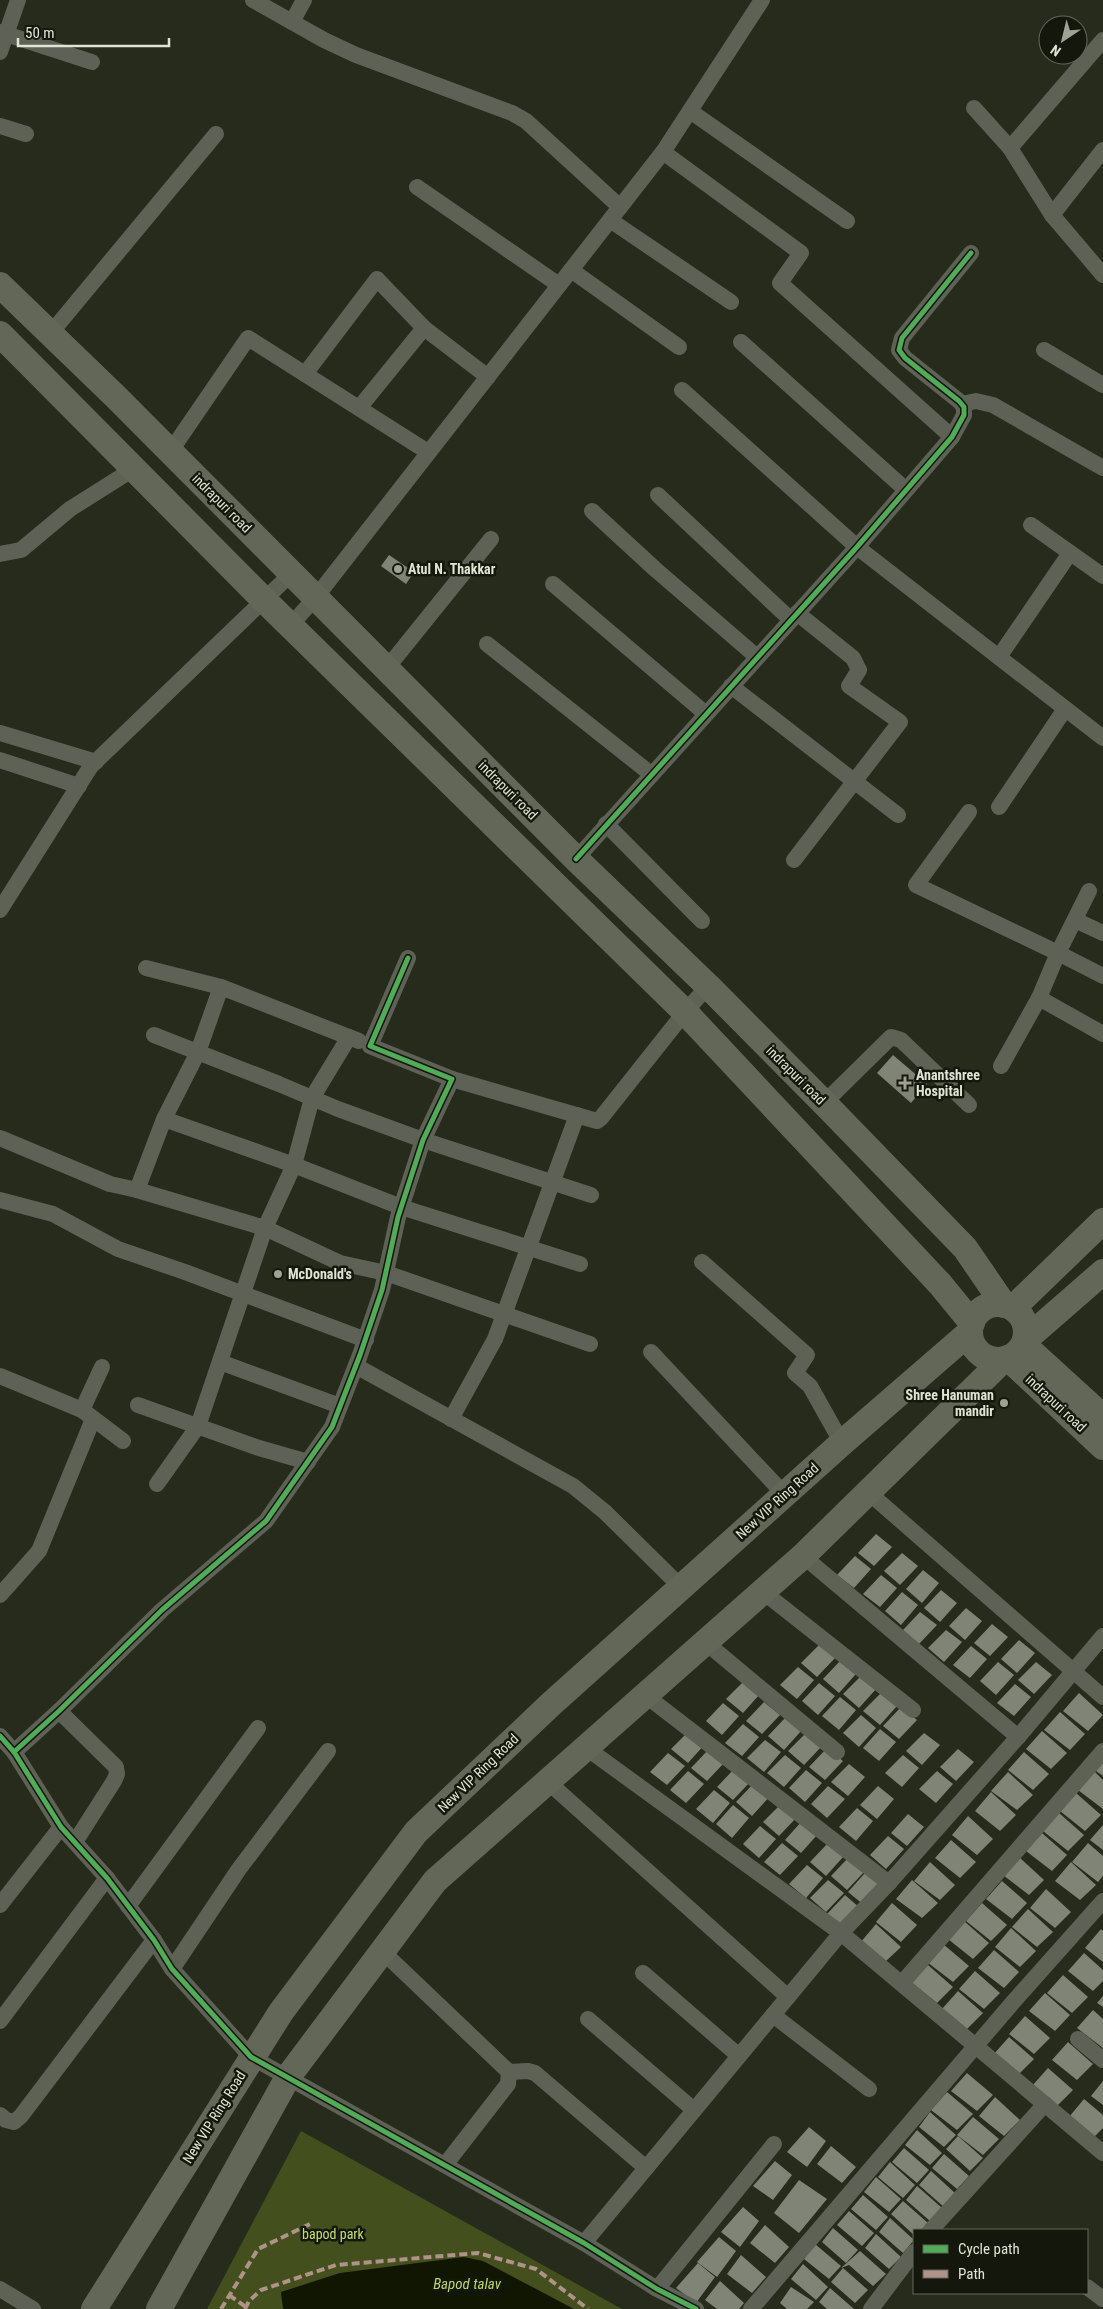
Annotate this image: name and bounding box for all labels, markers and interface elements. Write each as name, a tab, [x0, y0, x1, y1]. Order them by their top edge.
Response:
scale bar	[18, 15, 169, 47]
north arrow	[1038, 15, 1088, 65]
text: 50 m	[25, 24, 55, 42]
text: N	[1047, 42, 1064, 60]
street label: indrapuri road	[189, 470, 255, 536]
place label: Atul N. Thakkar	[408, 561, 496, 577]
marker: Atul N. Thakkar	[392, 563, 404, 575]
street label: indrapuri road	[475, 757, 541, 823]
street label: indrapuri road	[763, 1042, 829, 1108]
place label: Anantshree Hospital	[916, 1067, 980, 1099]
marker: Anantshree Hospital	[898, 1076, 912, 1090]
place label: McDonald's	[288, 1266, 352, 1282]
marker: McDonald's	[272, 1268, 284, 1280]
street label: indrapuri road	[1022, 1371, 1090, 1435]
place label: Shree Hanuman mandir	[906, 1387, 994, 1419]
marker: Shree Hanuman mandir	[998, 1397, 1010, 1409]
street label: New VIP Ring Road	[732, 1460, 822, 1542]
street label: New VIP Ring Road	[434, 1731, 522, 1815]
street label: New VIP Ring Road	[179, 2068, 249, 2166]
park label: bapod park	[302, 2226, 365, 2242]
legend	[913, 2229, 1088, 2294]
text: Cycle path	[958, 2240, 1020, 2258]
text: Path	[958, 2265, 985, 2283]
water label: Bapod talav	[433, 2275, 502, 2293]

